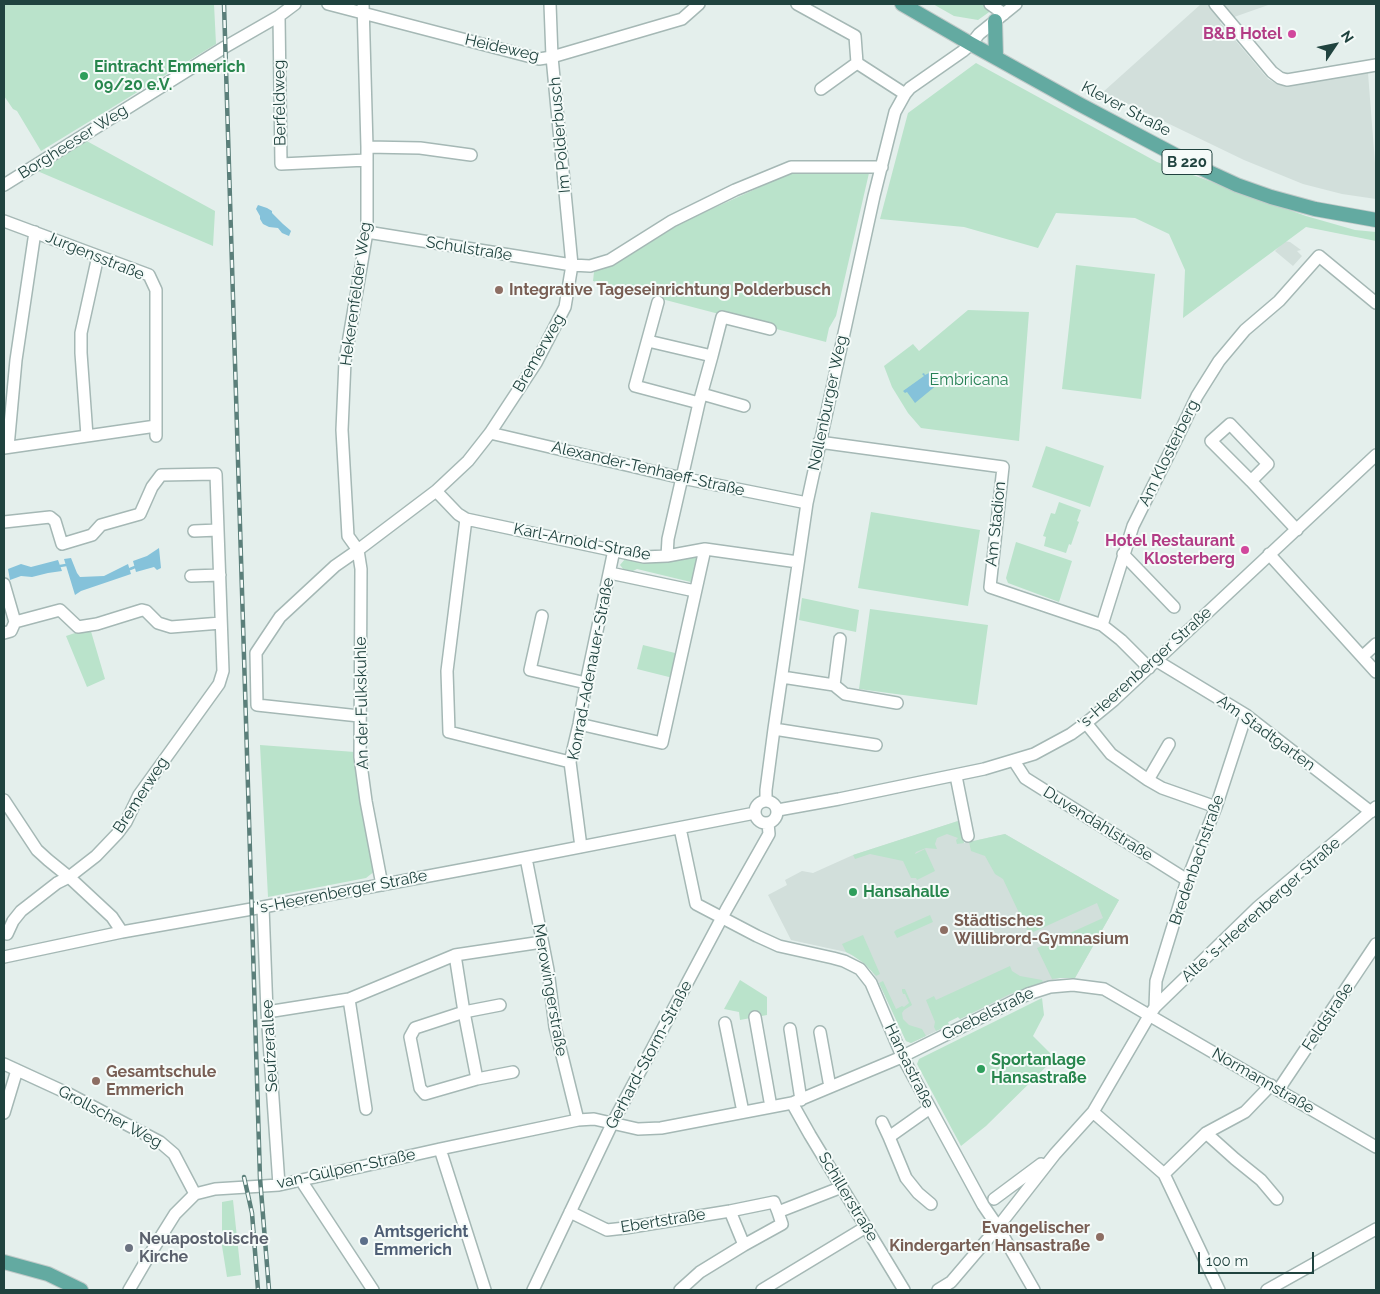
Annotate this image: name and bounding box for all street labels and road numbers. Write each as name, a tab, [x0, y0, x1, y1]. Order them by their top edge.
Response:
street label: Heideweg	[463, 30, 541, 66]
street label: Berfeldweg	[270, 60, 290, 146]
street label: Im Polderbusch	[545, 76, 575, 194]
street label: Klever Straße	[1078, 77, 1174, 141]
street label: Borgheeser Weg	[15, 101, 131, 183]
road number: B 220	[1162, 150, 1212, 174]
street label: Hekerenfelder Weg	[336, 221, 376, 367]
street label: Jurgensstraße	[43, 228, 147, 284]
street label: Schulstraße	[424, 233, 514, 265]
street label: Bremerweg	[509, 310, 569, 396]
street label: Nollenburger Weg	[804, 334, 852, 472]
street label: Am Klosterberg	[1135, 397, 1203, 509]
street label: Alexander-Tenhaeff-Straße	[550, 437, 746, 501]
street label: Am Stadion	[982, 480, 1010, 568]
street label: Karl-Arnold-Straße	[512, 519, 652, 565]
street label: Konrad-Adenauer-Straße	[564, 576, 618, 762]
street label: 's-Heerenberger Straße	[1074, 603, 1216, 733]
street label: An der Fulkskuhle	[351, 636, 373, 770]
street label: Am Stadtgarten	[1213, 691, 1319, 775]
street label: Bremerweg	[109, 753, 173, 837]
street label: Duvendahlstraße	[1040, 783, 1156, 865]
street label: Bredenbachstraße	[1166, 792, 1228, 928]
street label: Alte 's-Heerenberger Straße	[1178, 834, 1344, 986]
street label: 's-Heerenberger Straße	[255, 866, 429, 918]
street label: Merowingerstraße	[529, 922, 571, 1058]
street label: Gerhard-Storm-Straße	[602, 977, 696, 1133]
street label: Feldstraße	[1298, 979, 1358, 1055]
street label: Goebelstraße	[939, 984, 1037, 1044]
street label: Seufzerallee	[258, 999, 282, 1093]
street label: Hansastraße	[880, 1021, 938, 1111]
street label: Normannstraße	[1208, 1044, 1318, 1118]
street label: Grollscher Weg	[55, 1082, 165, 1152]
street label: van-Gülpen-Straße	[275, 1145, 417, 1193]
street label: Schillerstraße	[814, 1149, 882, 1245]
street label: Ebertstraße	[619, 1205, 707, 1237]

